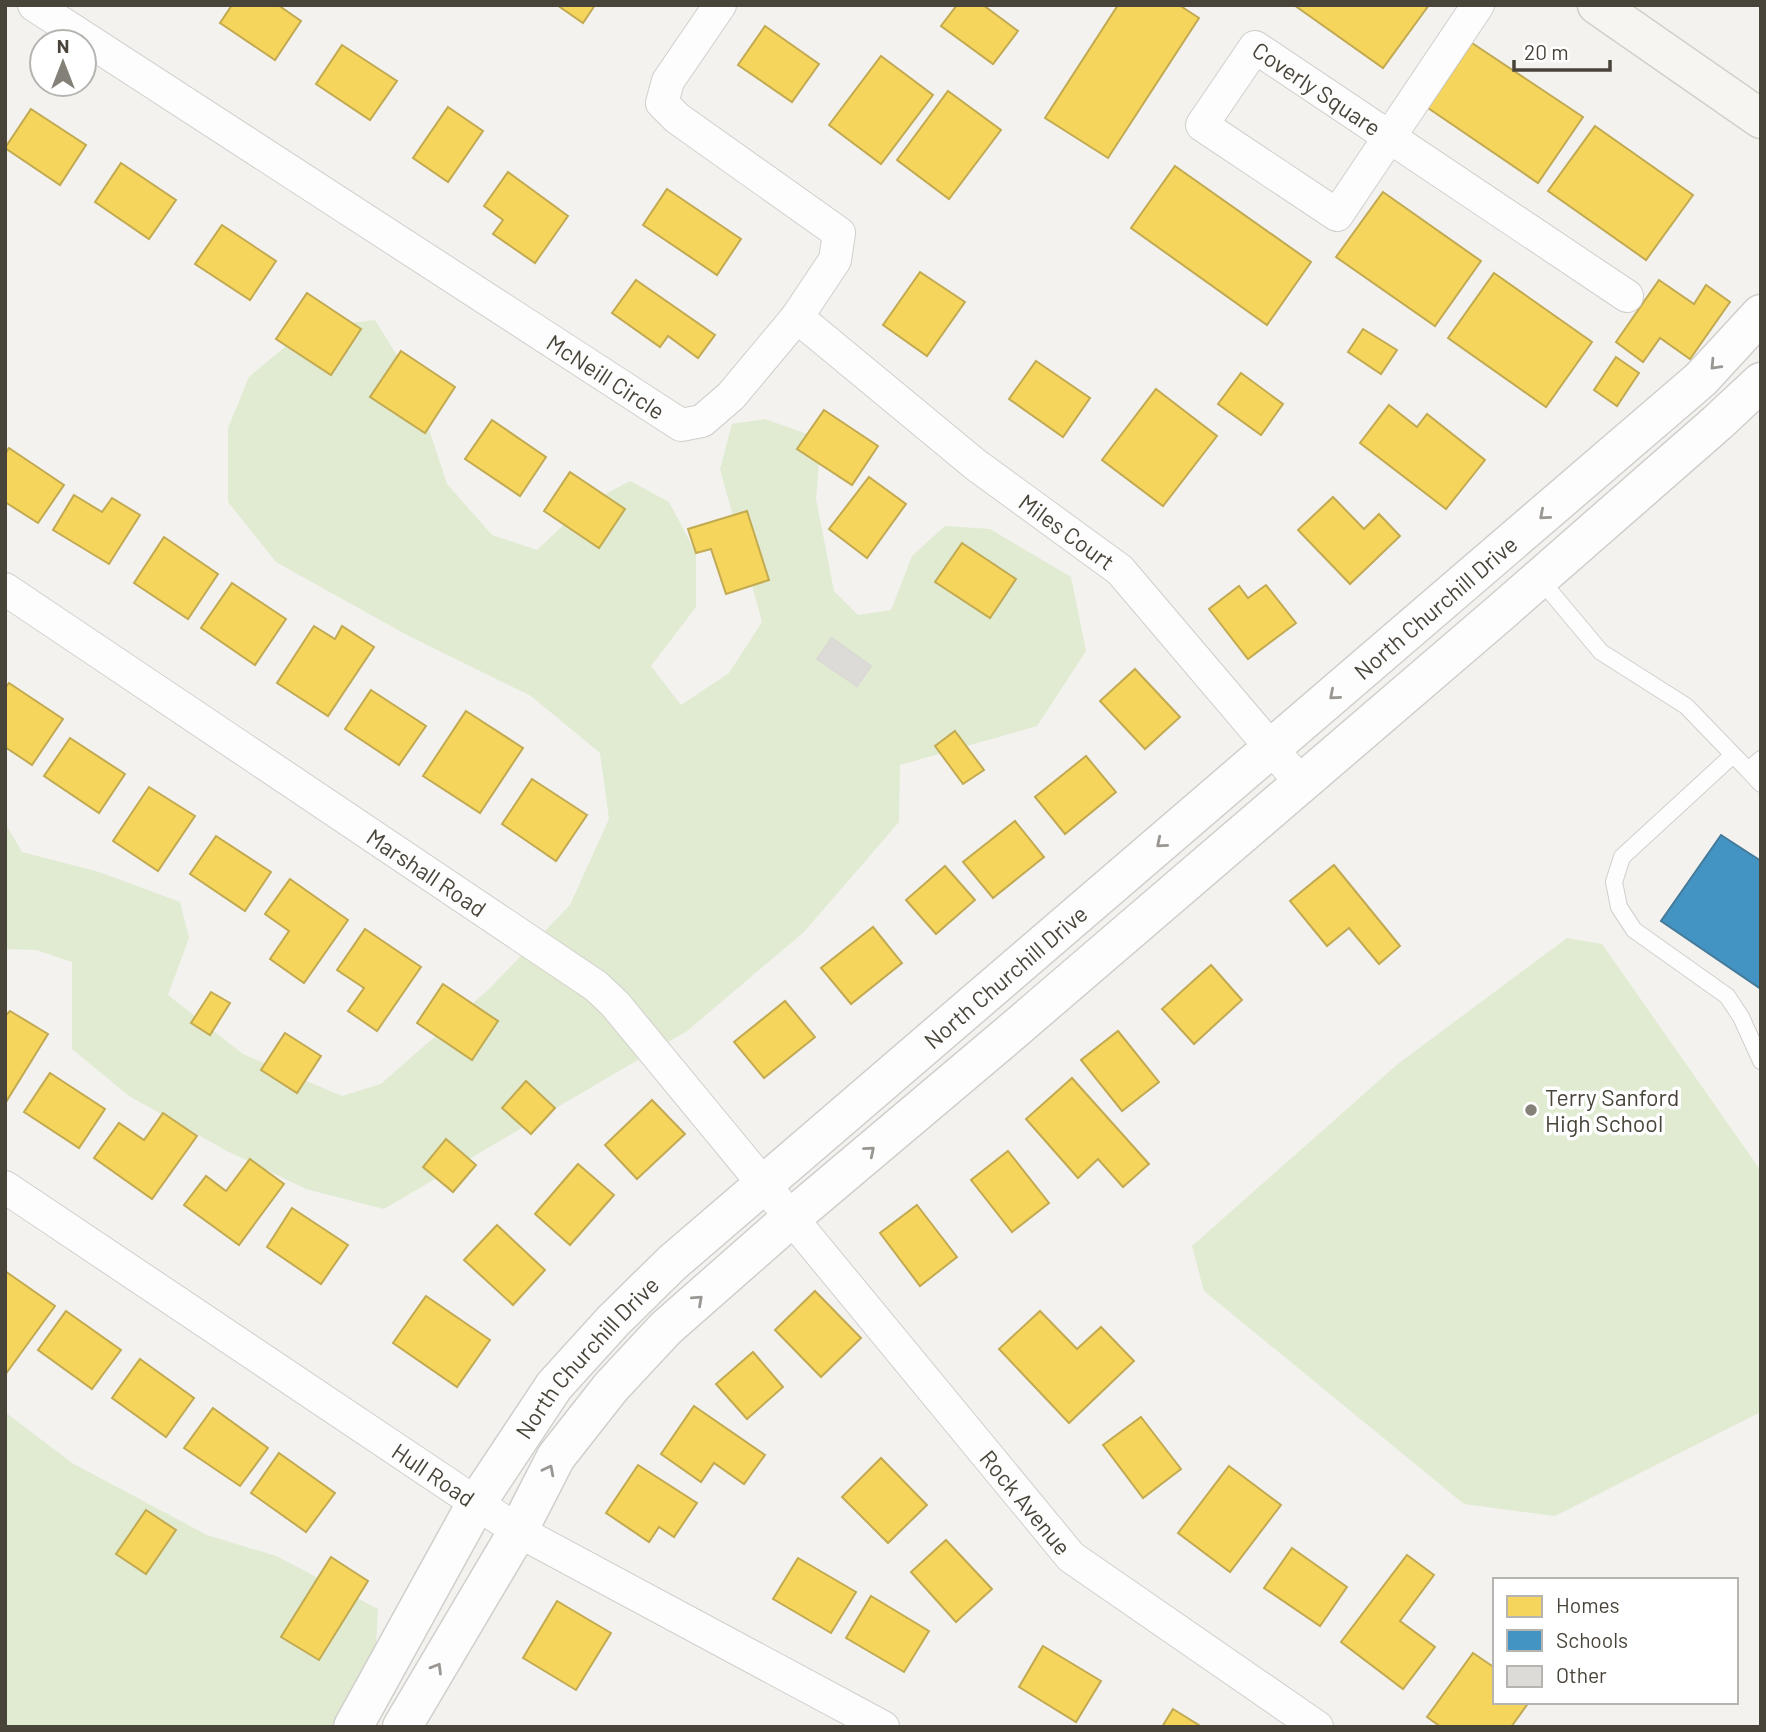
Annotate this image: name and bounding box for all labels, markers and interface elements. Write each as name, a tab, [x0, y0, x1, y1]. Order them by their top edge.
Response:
north arrow	[28, 28, 98, 98]
scale bar	[1514, 28, 1610, 72]
text: N	[57, 34, 69, 57]
street label: Coverly Square	[1247, 36, 1386, 141]
text: 20 m	[1524, 39, 1569, 64]
street label: McNeill Circle	[542, 328, 670, 425]
one-way arrow	[1710, 357, 1723, 370]
street label: Miles Court	[1014, 487, 1120, 576]
one-way arrow	[1539, 507, 1552, 519]
street label: North Churchill Drive	[1348, 530, 1523, 685]
one-way arrow	[1330, 687, 1343, 699]
street label: Marshall Road	[362, 822, 492, 922]
one-way arrow	[1157, 835, 1170, 847]
street label: North Churchill Drive	[918, 899, 1092, 1054]
place label: Terry Sanford High School	[1545, 1083, 1679, 1137]
marker: Terry Sanford High School	[1523, 1102, 1539, 1118]
one-way arrow	[862, 1147, 875, 1159]
street label: North Churchill Drive	[509, 1270, 664, 1444]
one-way arrow	[690, 1295, 703, 1308]
street label: Hull Road	[387, 1437, 480, 1512]
street label: Rock Avenue	[974, 1444, 1077, 1561]
one-way arrow	[541, 1465, 554, 1477]
legend	[1493, 1578, 1738, 1704]
text: Homes	[1556, 1592, 1620, 1617]
text: Schools	[1556, 1627, 1628, 1652]
text: Other	[1556, 1662, 1607, 1687]
one-way arrow	[429, 1663, 442, 1675]

